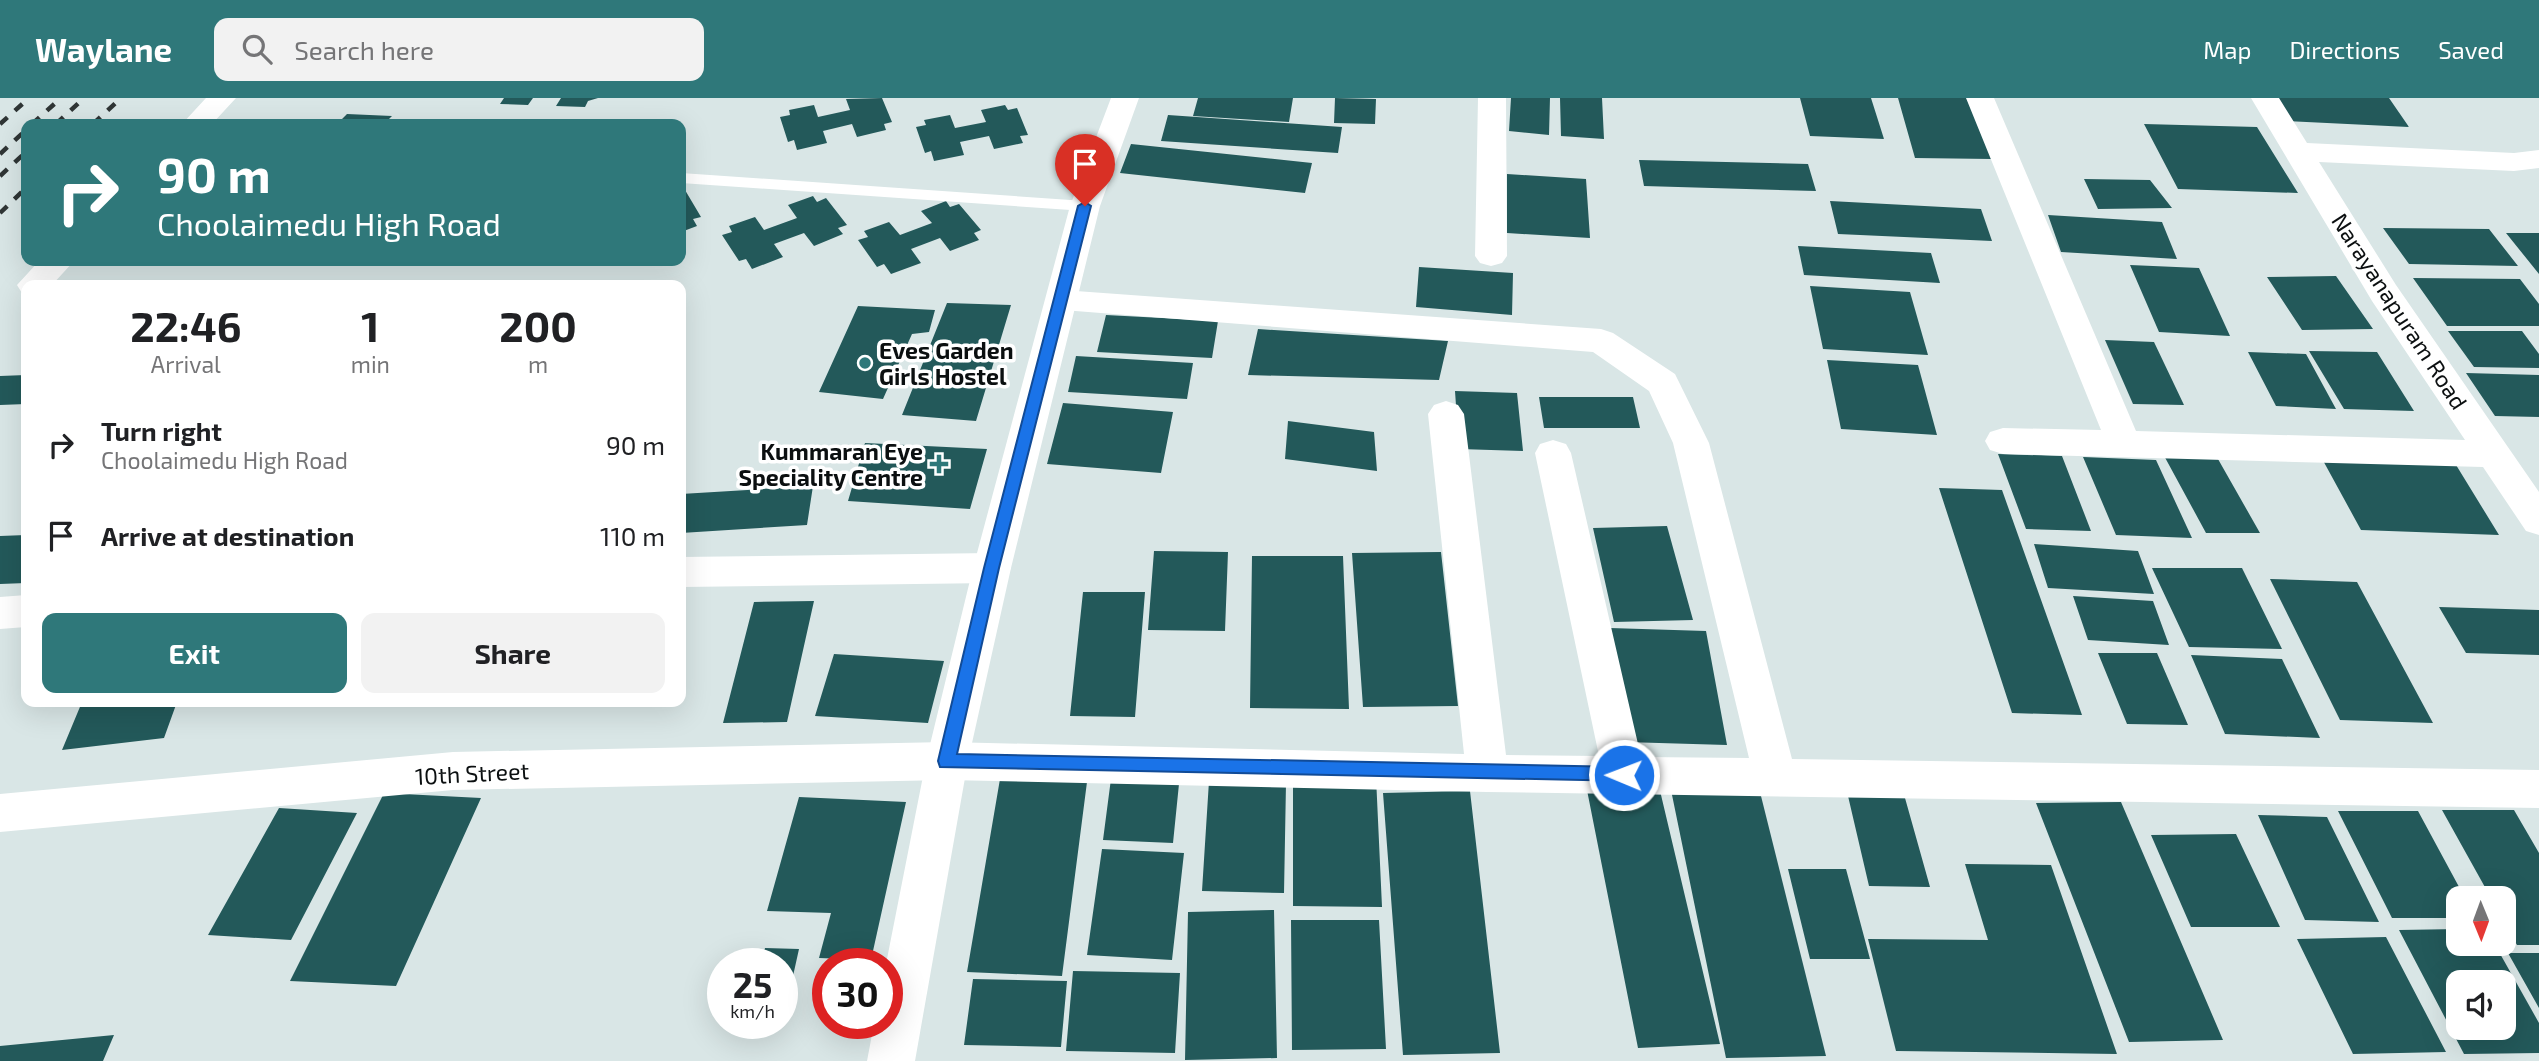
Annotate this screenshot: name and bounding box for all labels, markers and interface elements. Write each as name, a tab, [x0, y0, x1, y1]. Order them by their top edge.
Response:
search box	[214, 18, 704, 81]
text: Waylane	[35, 29, 172, 69]
icon: search	[238, 30, 276, 68]
text: Search here	[294, 34, 434, 65]
text: Map	[2203, 35, 2251, 64]
text: Directions	[2289, 35, 2400, 64]
text: Saved	[2438, 35, 2504, 64]
pin	[1055, 134, 1115, 206]
text: 90 m	[157, 144, 271, 203]
icon: arrive	[1066, 145, 1104, 183]
icon: right	[42, 147, 133, 238]
text: Choolaimedu High Road	[157, 204, 501, 242]
street label: Narayanapuram Road	[2326, 208, 2474, 414]
text: 22:46	[130, 300, 241, 350]
text: 1	[361, 300, 379, 350]
text: 200	[499, 300, 577, 350]
place label: Eves Garden Girls Hostel	[879, 336, 1014, 390]
text: Arrival	[151, 350, 221, 378]
text: min	[351, 350, 390, 378]
text: m	[528, 350, 548, 378]
marker: Eves Garden Girls Hostel	[857, 355, 873, 371]
text: Turn right	[101, 415, 222, 446]
icon: right	[42, 426, 80, 464]
text: 90 m	[606, 429, 665, 460]
place label: Kummaran Eye Speciality Centre	[738, 437, 923, 491]
text: Choolaimedu High Road	[101, 446, 348, 474]
marker: Kummaran Eye Speciality Centre	[929, 454, 949, 474]
icon: arrive	[42, 517, 80, 555]
text: Arrive at destination	[101, 520, 354, 551]
text: 110 m	[600, 520, 665, 551]
button: Exit	[42, 613, 347, 693]
button: Share	[361, 613, 665, 693]
position arrow	[1587, 738, 1661, 812]
street label: 10th Street	[414, 756, 530, 790]
north arrow	[2446, 886, 2516, 956]
map controls	[2446, 886, 2516, 1040]
speed limit sign: 30	[812, 948, 903, 1039]
text: 25	[733, 963, 772, 1005]
button: sound	[2446, 970, 2516, 1040]
text: km/h	[730, 1000, 775, 1022]

